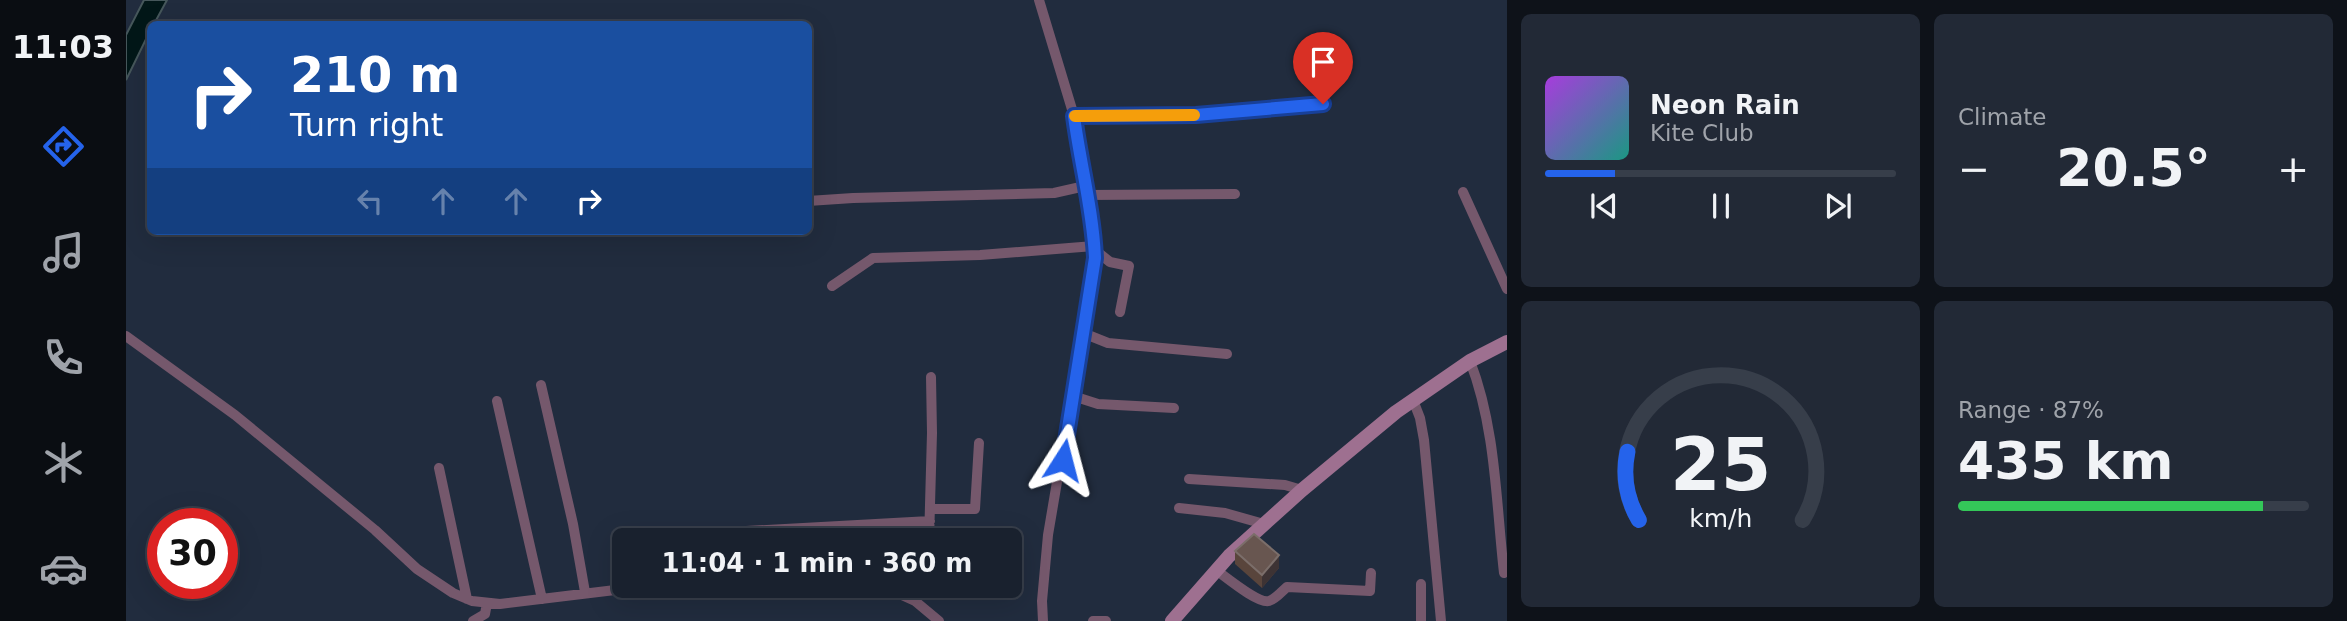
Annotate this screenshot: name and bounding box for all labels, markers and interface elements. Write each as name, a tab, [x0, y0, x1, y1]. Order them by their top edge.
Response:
text: 11:03	[12, 28, 114, 66]
pin	[1293, 32, 1353, 104]
icon: arrive	[1304, 43, 1342, 81]
text: 210 m	[290, 47, 460, 104]
icon: right	[175, 49, 266, 140]
text: Neon Rain	[1650, 90, 1800, 120]
text: Climate	[1958, 104, 2047, 130]
text: Turn right	[290, 106, 443, 144]
text: Kite Club	[1650, 120, 1754, 146]
icon: directions	[39, 122, 88, 171]
text: 20.5°	[2056, 138, 2211, 198]
text: −	[1958, 147, 1990, 191]
text: +	[2277, 147, 2309, 191]
icon: left	[351, 182, 389, 220]
icon: ahead	[424, 182, 462, 220]
icon: ahead	[497, 182, 535, 220]
icon: right	[570, 182, 608, 220]
icon: previous	[1585, 187, 1623, 225]
icon: pause	[1702, 187, 1740, 225]
icon: next	[1819, 187, 1857, 225]
icon: music	[39, 228, 88, 277]
icon: phone	[39, 333, 88, 382]
text: Range · 87%	[1958, 397, 2104, 423]
text: 25	[1670, 422, 1771, 507]
position arrow	[1026, 423, 1100, 497]
text: 435 km	[1958, 431, 2173, 491]
icon: climate	[39, 438, 88, 487]
text: km/h	[1689, 504, 1752, 533]
speed limit sign: 30	[147, 508, 238, 599]
icon: car	[39, 544, 88, 593]
text: 11:04 · 1 min · 360 m	[662, 548, 972, 578]

